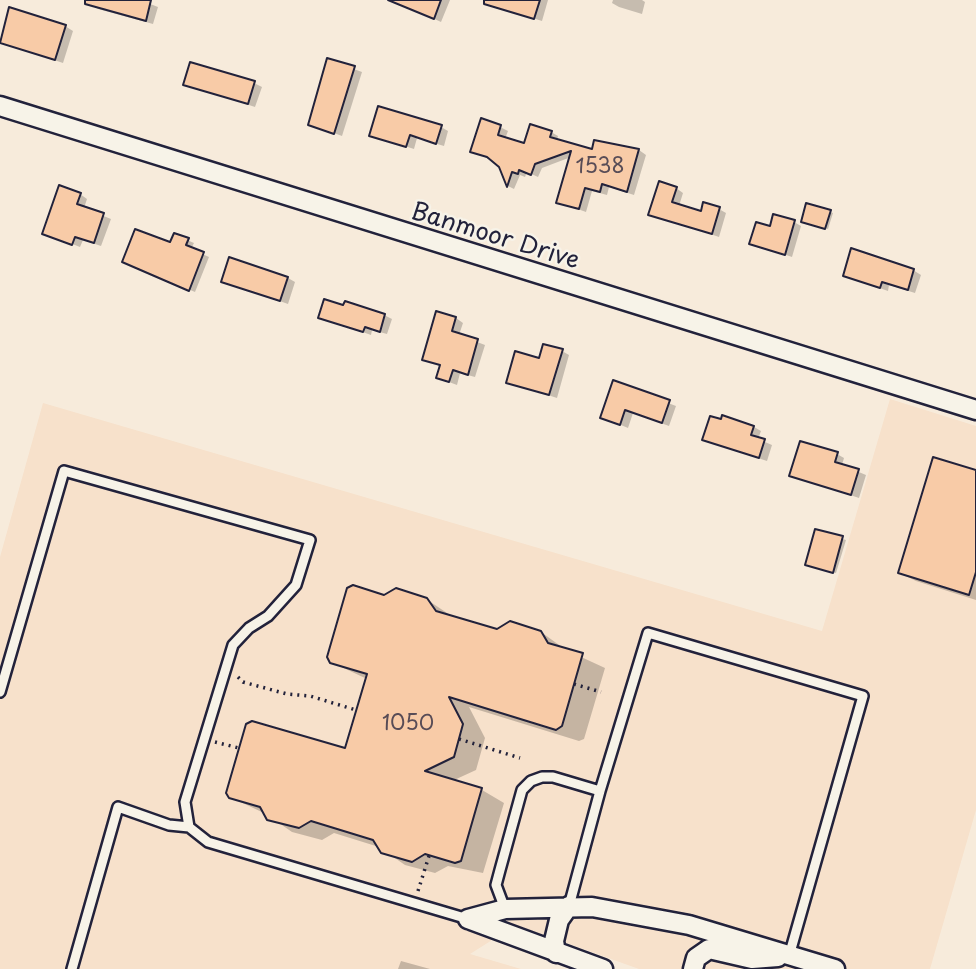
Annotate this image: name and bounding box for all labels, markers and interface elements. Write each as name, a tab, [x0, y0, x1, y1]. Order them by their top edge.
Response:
house number: 1538	[575, 154, 625, 180]
street label: Banmoor Drive	[407, 198, 583, 276]
house number: 1050	[382, 711, 434, 737]

